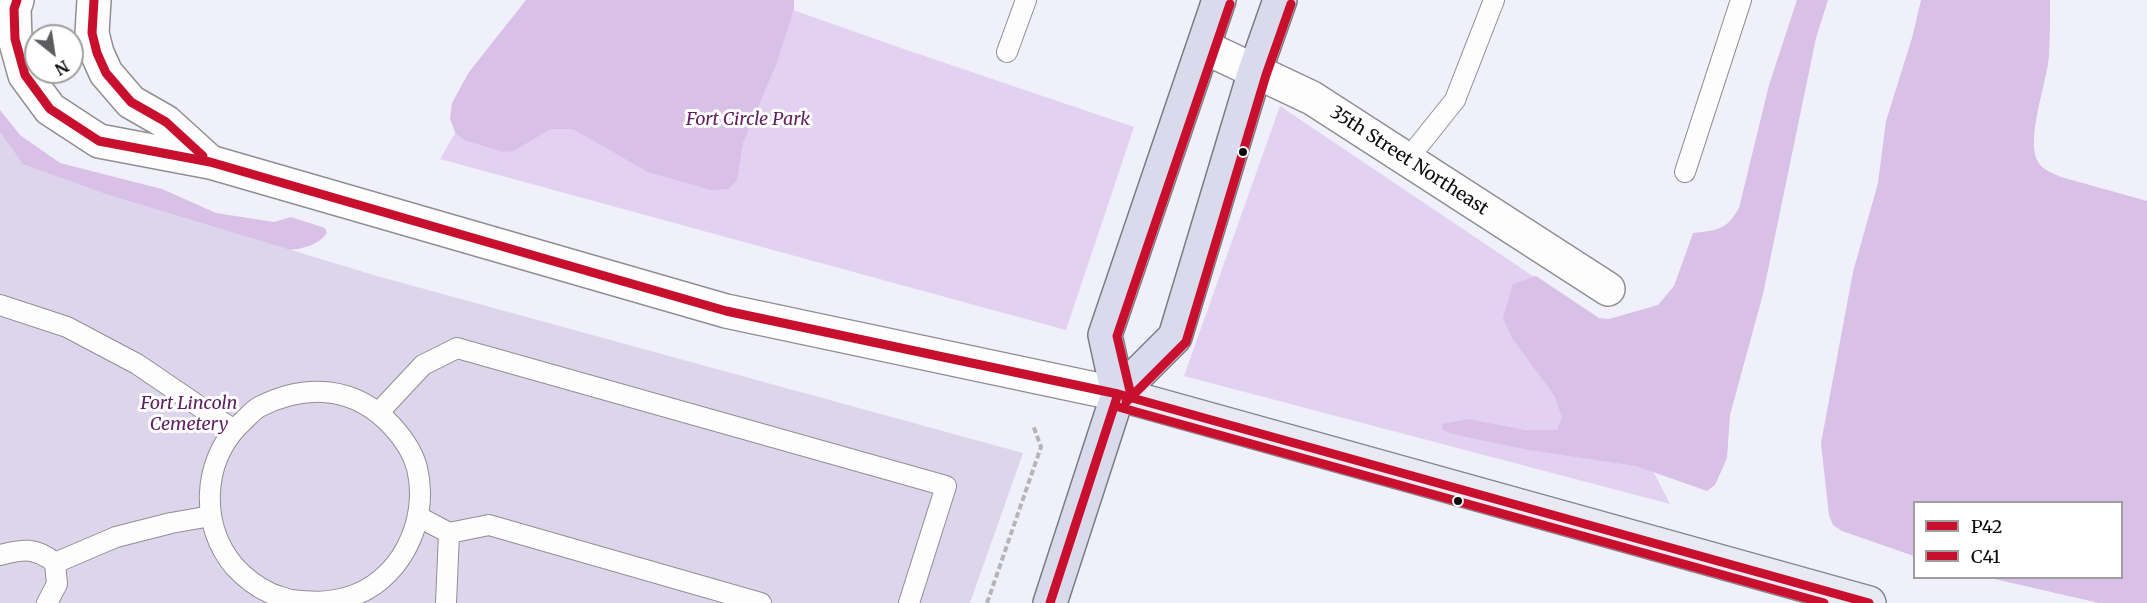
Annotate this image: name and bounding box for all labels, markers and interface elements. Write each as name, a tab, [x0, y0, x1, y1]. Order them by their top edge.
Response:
north arrow	[24, 24, 84, 84]
text: N	[52, 56, 72, 80]
street label: 35th Street Northeast	[1326, 102, 1492, 220]
park label: Fort Circle Park	[686, 109, 810, 131]
unlabelled marker	[1237, 146, 1249, 158]
park label: Fort Lincoln Cemetery	[141, 393, 237, 436]
unlabelled marker	[1452, 495, 1464, 507]
legend	[1913, 501, 2123, 579]
text: P42	[1971, 515, 2003, 538]
text: C41	[1971, 545, 2000, 568]

